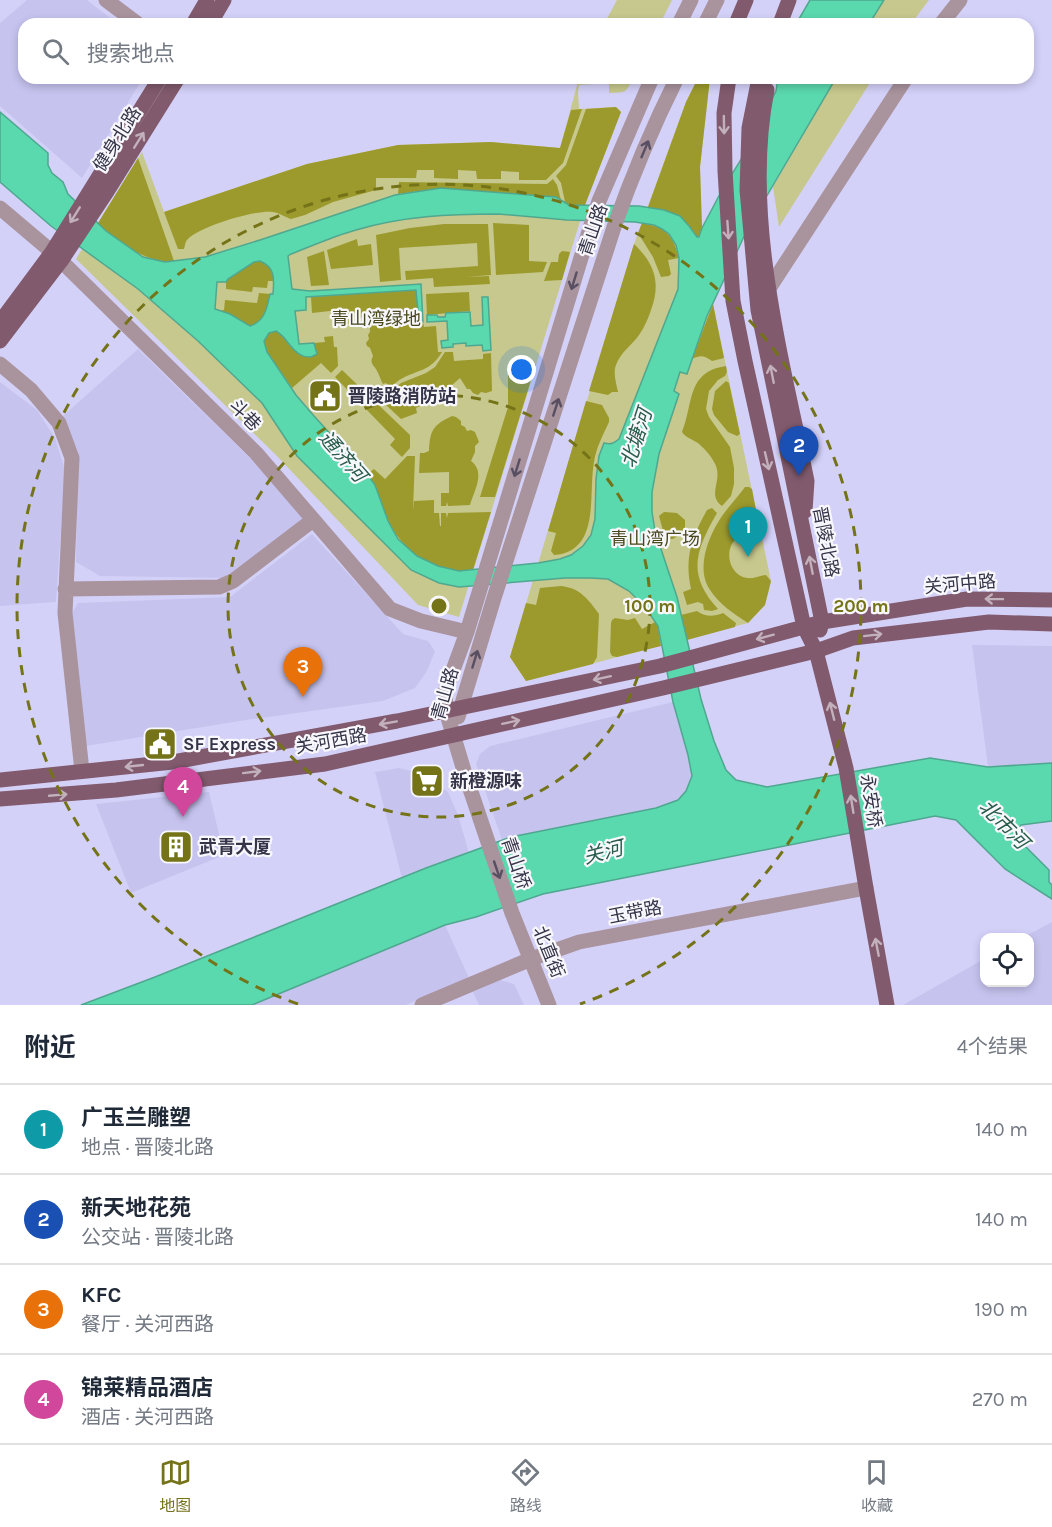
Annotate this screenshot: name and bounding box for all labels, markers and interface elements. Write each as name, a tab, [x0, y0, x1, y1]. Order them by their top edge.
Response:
search box	[18, 18, 1034, 84]
icon: search	[39, 35, 72, 68]
text: 搜索地点	[87, 41, 175, 67]
street label: 健身北路	[89, 103, 145, 175]
one-way arrow	[718, 114, 730, 134]
one-way arrow	[133, 132, 145, 149]
one-way arrow	[640, 141, 651, 159]
street label: 青山路	[574, 201, 612, 259]
one-way arrow	[69, 206, 81, 223]
one-way arrow	[723, 219, 734, 239]
one-way arrow	[568, 271, 579, 290]
park label: 青山湾绿地	[331, 308, 421, 330]
your location	[507, 355, 536, 384]
one-way arrow	[766, 364, 777, 384]
public building icon: 晋陵路消防站	[307, 378, 343, 414]
place label: 晋陵路消防站	[348, 385, 456, 407]
street label: 斗巷	[224, 394, 266, 436]
one-way arrow	[551, 398, 562, 417]
water label: 北塘河	[616, 402, 658, 470]
water label: 通济河	[314, 426, 374, 490]
pin: 2	[780, 426, 818, 476]
one-way arrow	[762, 450, 773, 470]
one-way arrow	[511, 458, 522, 477]
street label: 晋陵北路	[808, 505, 844, 579]
pin: 1	[728, 508, 768, 557]
park label: 青山湾广场	[610, 528, 700, 550]
one-way arrow	[805, 556, 816, 575]
street label: 关河中路	[923, 570, 997, 598]
one-way arrow	[984, 593, 1004, 605]
text: 100 m	[625, 595, 675, 617]
text: 200 m	[833, 595, 889, 617]
centre of rings	[429, 596, 449, 616]
one-way arrow	[862, 630, 882, 641]
one-way arrow	[756, 632, 775, 644]
pin: 3	[284, 648, 322, 697]
one-way arrow	[470, 650, 481, 669]
street label: 青山路	[427, 665, 463, 723]
one-way arrow	[593, 673, 613, 684]
one-way arrow	[826, 702, 837, 721]
one-way arrow	[501, 716, 520, 728]
one-way arrow	[379, 718, 399, 729]
street label: 关河西路	[294, 724, 368, 758]
public building icon: SF Express	[142, 726, 178, 762]
place label: SF Express	[183, 733, 276, 755]
one-way arrow	[125, 761, 145, 772]
supermarket icon: 新橙源味	[409, 763, 445, 799]
one-way arrow	[242, 766, 261, 777]
pin: 4	[164, 768, 202, 817]
place label: 新橙源味	[450, 770, 522, 792]
street label: 永安桥	[856, 773, 886, 829]
one-way arrow	[48, 789, 68, 800]
one-way arrow	[846, 794, 857, 814]
water label: 北市河	[974, 795, 1036, 857]
building icon: 武青大厦	[158, 829, 194, 865]
street label: 青山桥	[497, 834, 535, 892]
place label: 武青大厦	[199, 836, 271, 858]
water label: 关河	[581, 836, 629, 868]
one-way arrow	[493, 860, 504, 879]
street label: 玉带路	[606, 896, 664, 928]
street label: 北直街	[529, 923, 569, 981]
map controls	[980, 933, 1034, 987]
button: locate	[980, 933, 1034, 987]
one-way arrow	[871, 938, 882, 958]
text: 附近	[24, 1032, 76, 1063]
text: 4个结果	[957, 1035, 1028, 1058]
text: 广玉兰雕塑	[81, 1105, 191, 1131]
text: 1	[40, 1118, 47, 1141]
text: 140 m	[975, 1118, 1028, 1141]
text: 地点 · 晋陵北路	[81, 1136, 214, 1159]
text: 新天地花苑	[81, 1195, 191, 1221]
text: 2	[37, 1208, 50, 1231]
text: 140 m	[975, 1208, 1028, 1231]
text: 公交站 · 晋陵北路	[81, 1226, 234, 1249]
text: KFC	[81, 1282, 121, 1308]
text: 3	[37, 1298, 50, 1321]
text: 190 m	[974, 1298, 1028, 1321]
text: 餐厅 · 关河西路	[81, 1313, 214, 1336]
text: 锦莱精品酒店	[81, 1375, 213, 1401]
text: 4	[38, 1388, 49, 1411]
text: 270 m	[972, 1388, 1028, 1411]
text: 酒店 · 关河西路	[81, 1406, 214, 1429]
tab: 地图	[159, 1456, 192, 1516]
tab: 路线	[509, 1456, 542, 1516]
tab: 收藏	[860, 1456, 893, 1516]

